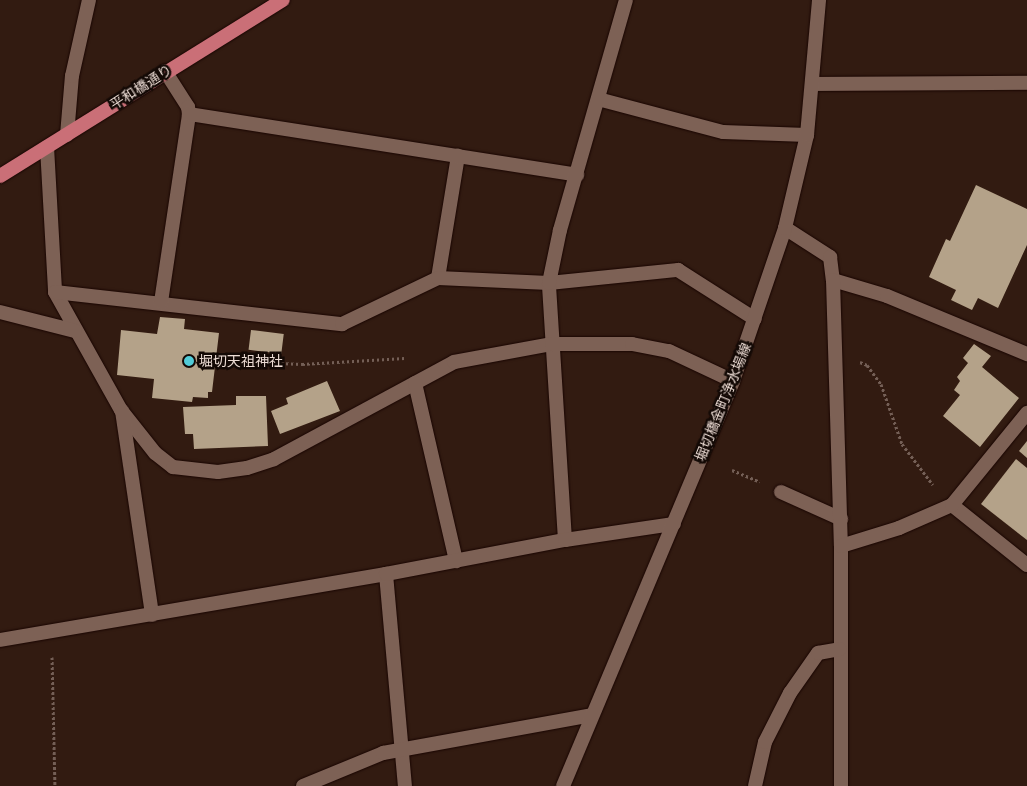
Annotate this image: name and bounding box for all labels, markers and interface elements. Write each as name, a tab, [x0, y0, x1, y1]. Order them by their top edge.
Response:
street label: 平和橋通り	[107, 61, 175, 113]
street label: 堀切橋金町浄水場線	[692, 340, 754, 464]
place label: 堀切天祖神社	[199, 353, 283, 369]
marker: 堀切天祖神社	[183, 355, 195, 367]

